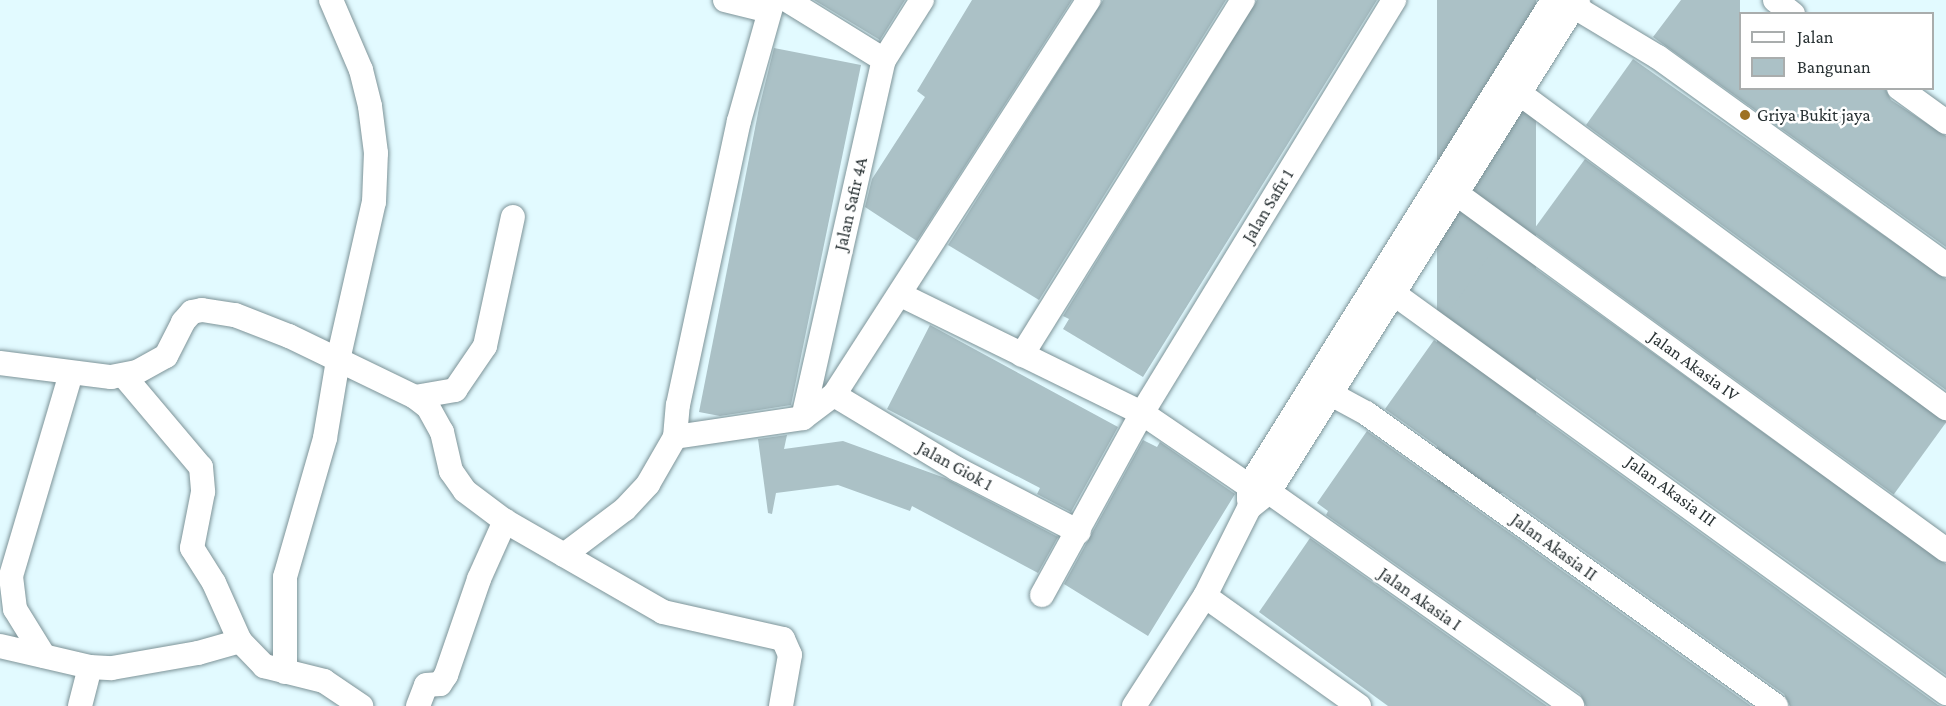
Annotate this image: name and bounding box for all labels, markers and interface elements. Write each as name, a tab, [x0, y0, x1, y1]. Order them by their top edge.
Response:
legend	[1739, 12, 1934, 90]
text: Jalan	[1797, 27, 1833, 47]
text: Bangunan	[1797, 57, 1871, 77]
place label: Griya Bukit jaya	[1757, 104, 1871, 126]
marker: Griya Bukit jaya	[1738, 108, 1752, 122]
street label: Jalan Safir 4A	[830, 155, 872, 253]
street label: Jalan Safir 1	[1238, 165, 1298, 247]
street label: Jalan Akasia IV	[1645, 326, 1743, 406]
street label: Jalan Giok 1	[914, 436, 996, 496]
street label: Jalan Akasia III	[1622, 451, 1720, 531]
street label: Jalan Akasia II	[1507, 509, 1601, 585]
street label: Jalan Akasia I	[1375, 563, 1465, 635]

